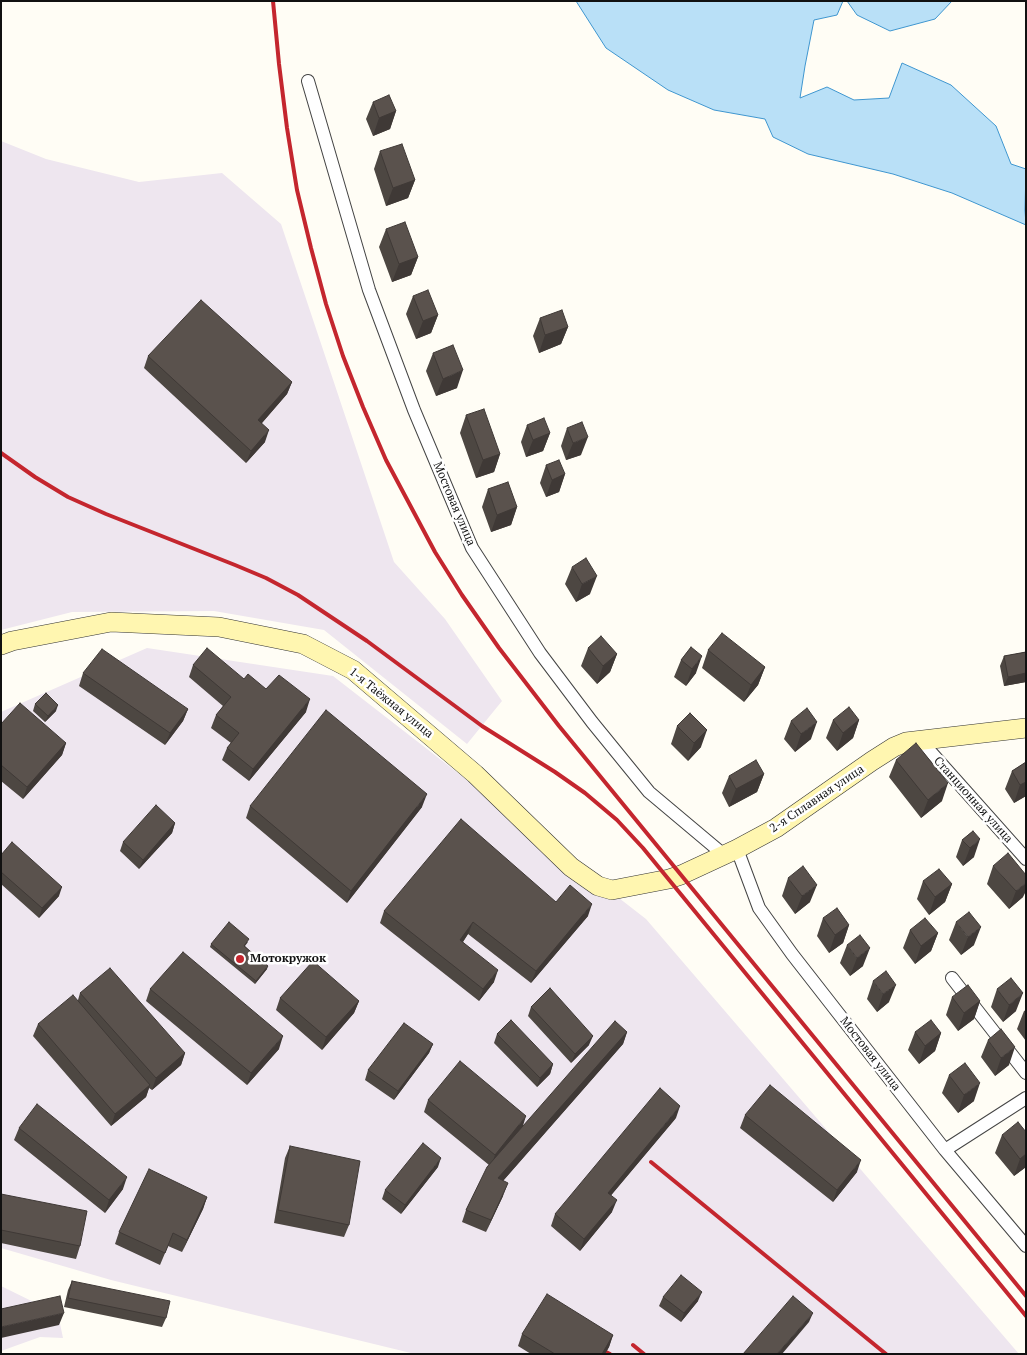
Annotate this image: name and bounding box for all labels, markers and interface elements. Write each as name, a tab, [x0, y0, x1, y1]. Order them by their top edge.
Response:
street label: Мостовая улица	[430, 460, 478, 548]
street label: 1-я Таёжная улица	[346, 665, 436, 741]
street label: Станционная улица	[930, 754, 1016, 846]
street label: 2-я Сплавная улица	[767, 762, 867, 836]
place label: Мотокружок	[250, 952, 326, 966]
marker: Мотокружок	[234, 953, 246, 965]
street label: Мостовая улица	[837, 1014, 903, 1094]

